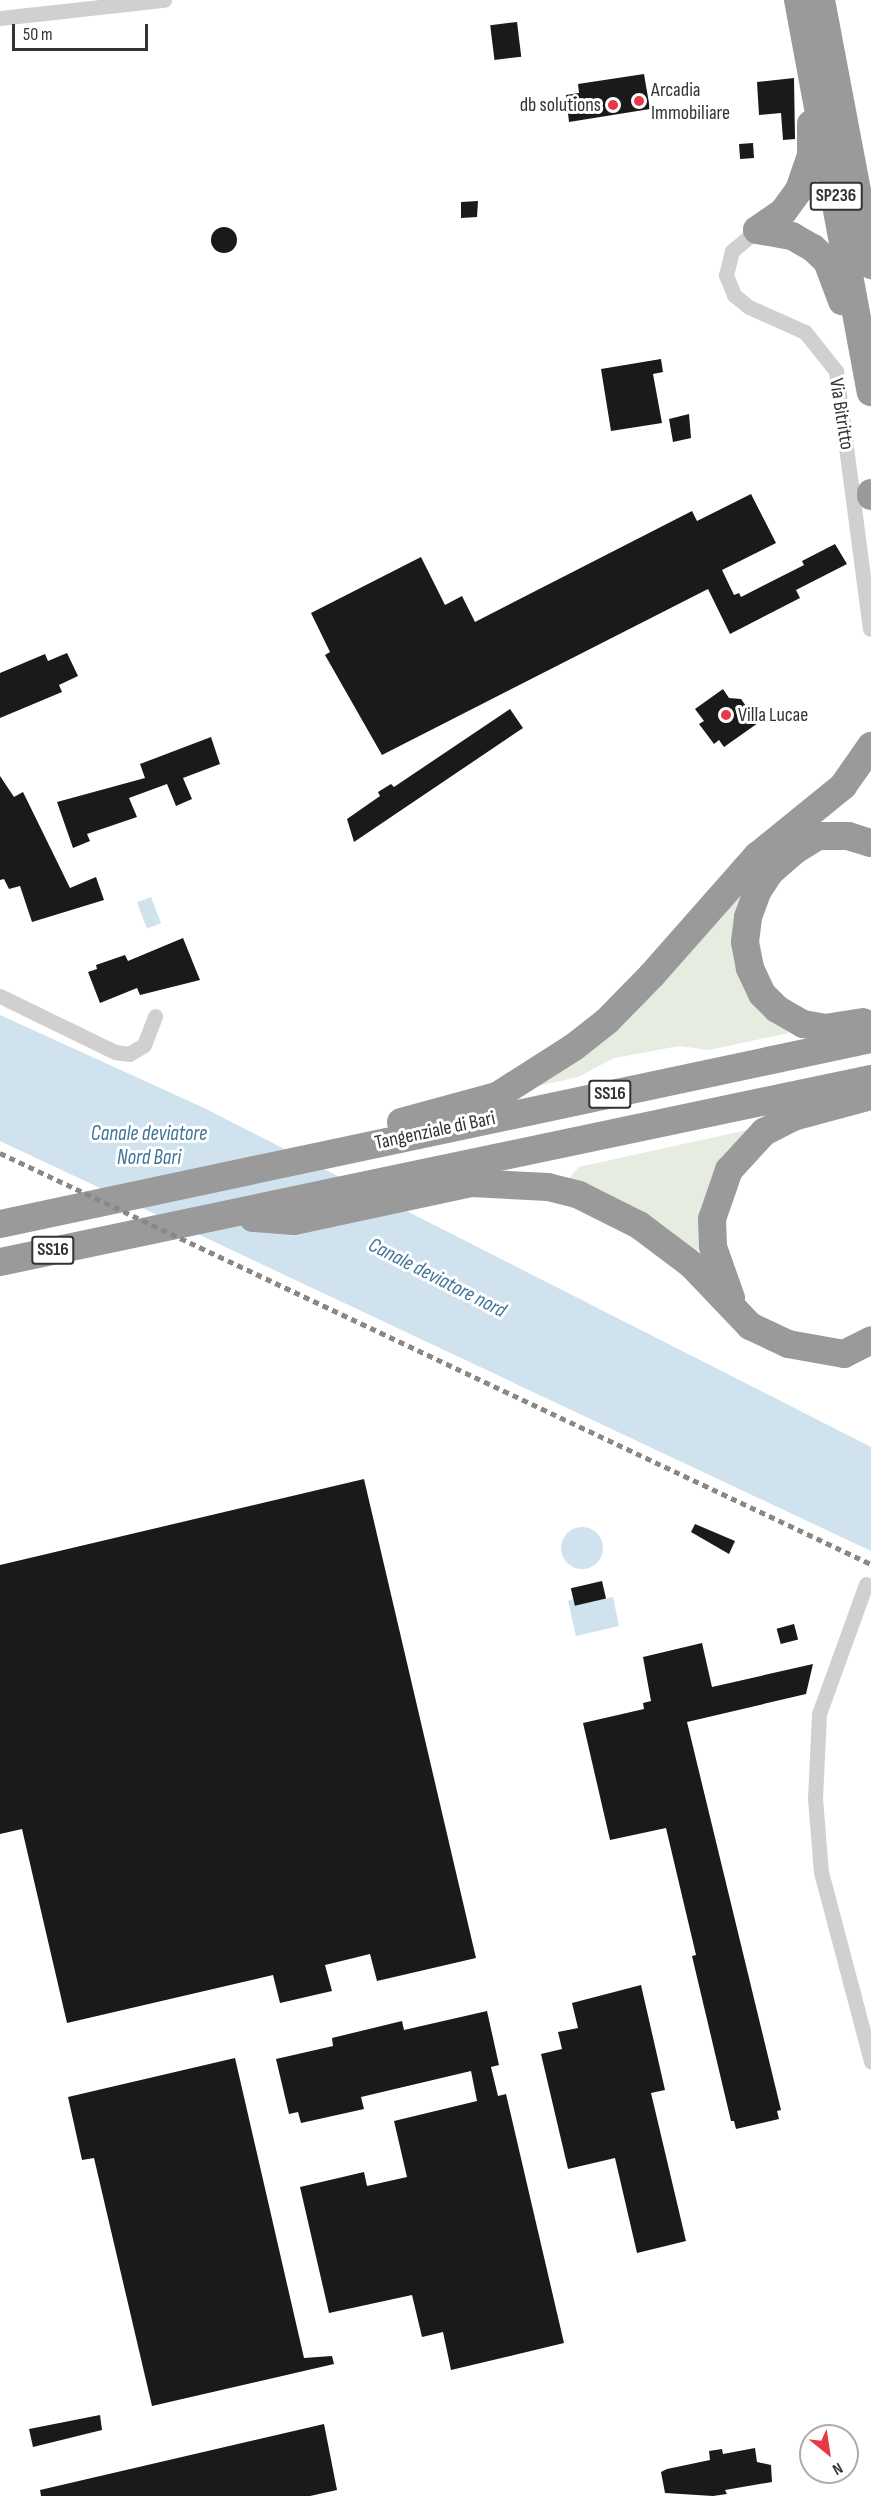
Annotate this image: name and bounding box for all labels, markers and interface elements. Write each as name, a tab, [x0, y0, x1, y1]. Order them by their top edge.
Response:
scale bar	[15, 12, 152, 50]
text: 50 m	[23, 24, 53, 45]
place label: Arcadia Immobiliare	[651, 78, 730, 125]
place label: db solutions	[520, 93, 601, 117]
marker: Arcadia Immobiliare	[632, 94, 646, 108]
marker: db solutions	[606, 98, 620, 112]
road number: SP236	[809, 181, 863, 211]
street label: Via Bitritto	[824, 377, 858, 451]
place label: Villa Lucae	[738, 703, 808, 727]
marker: Villa Lucae	[719, 708, 733, 722]
road number: SS16	[588, 1079, 632, 1109]
street label: Tangenziale di Bari	[373, 1107, 497, 1155]
water label: Canale deviatore Nord Bari	[91, 1121, 207, 1171]
water label: Canale deviatore nord	[364, 1232, 510, 1324]
road number: SS16	[31, 1235, 76, 1265]
north arrow	[799, 2424, 859, 2484]
text: N	[829, 2458, 846, 2479]

